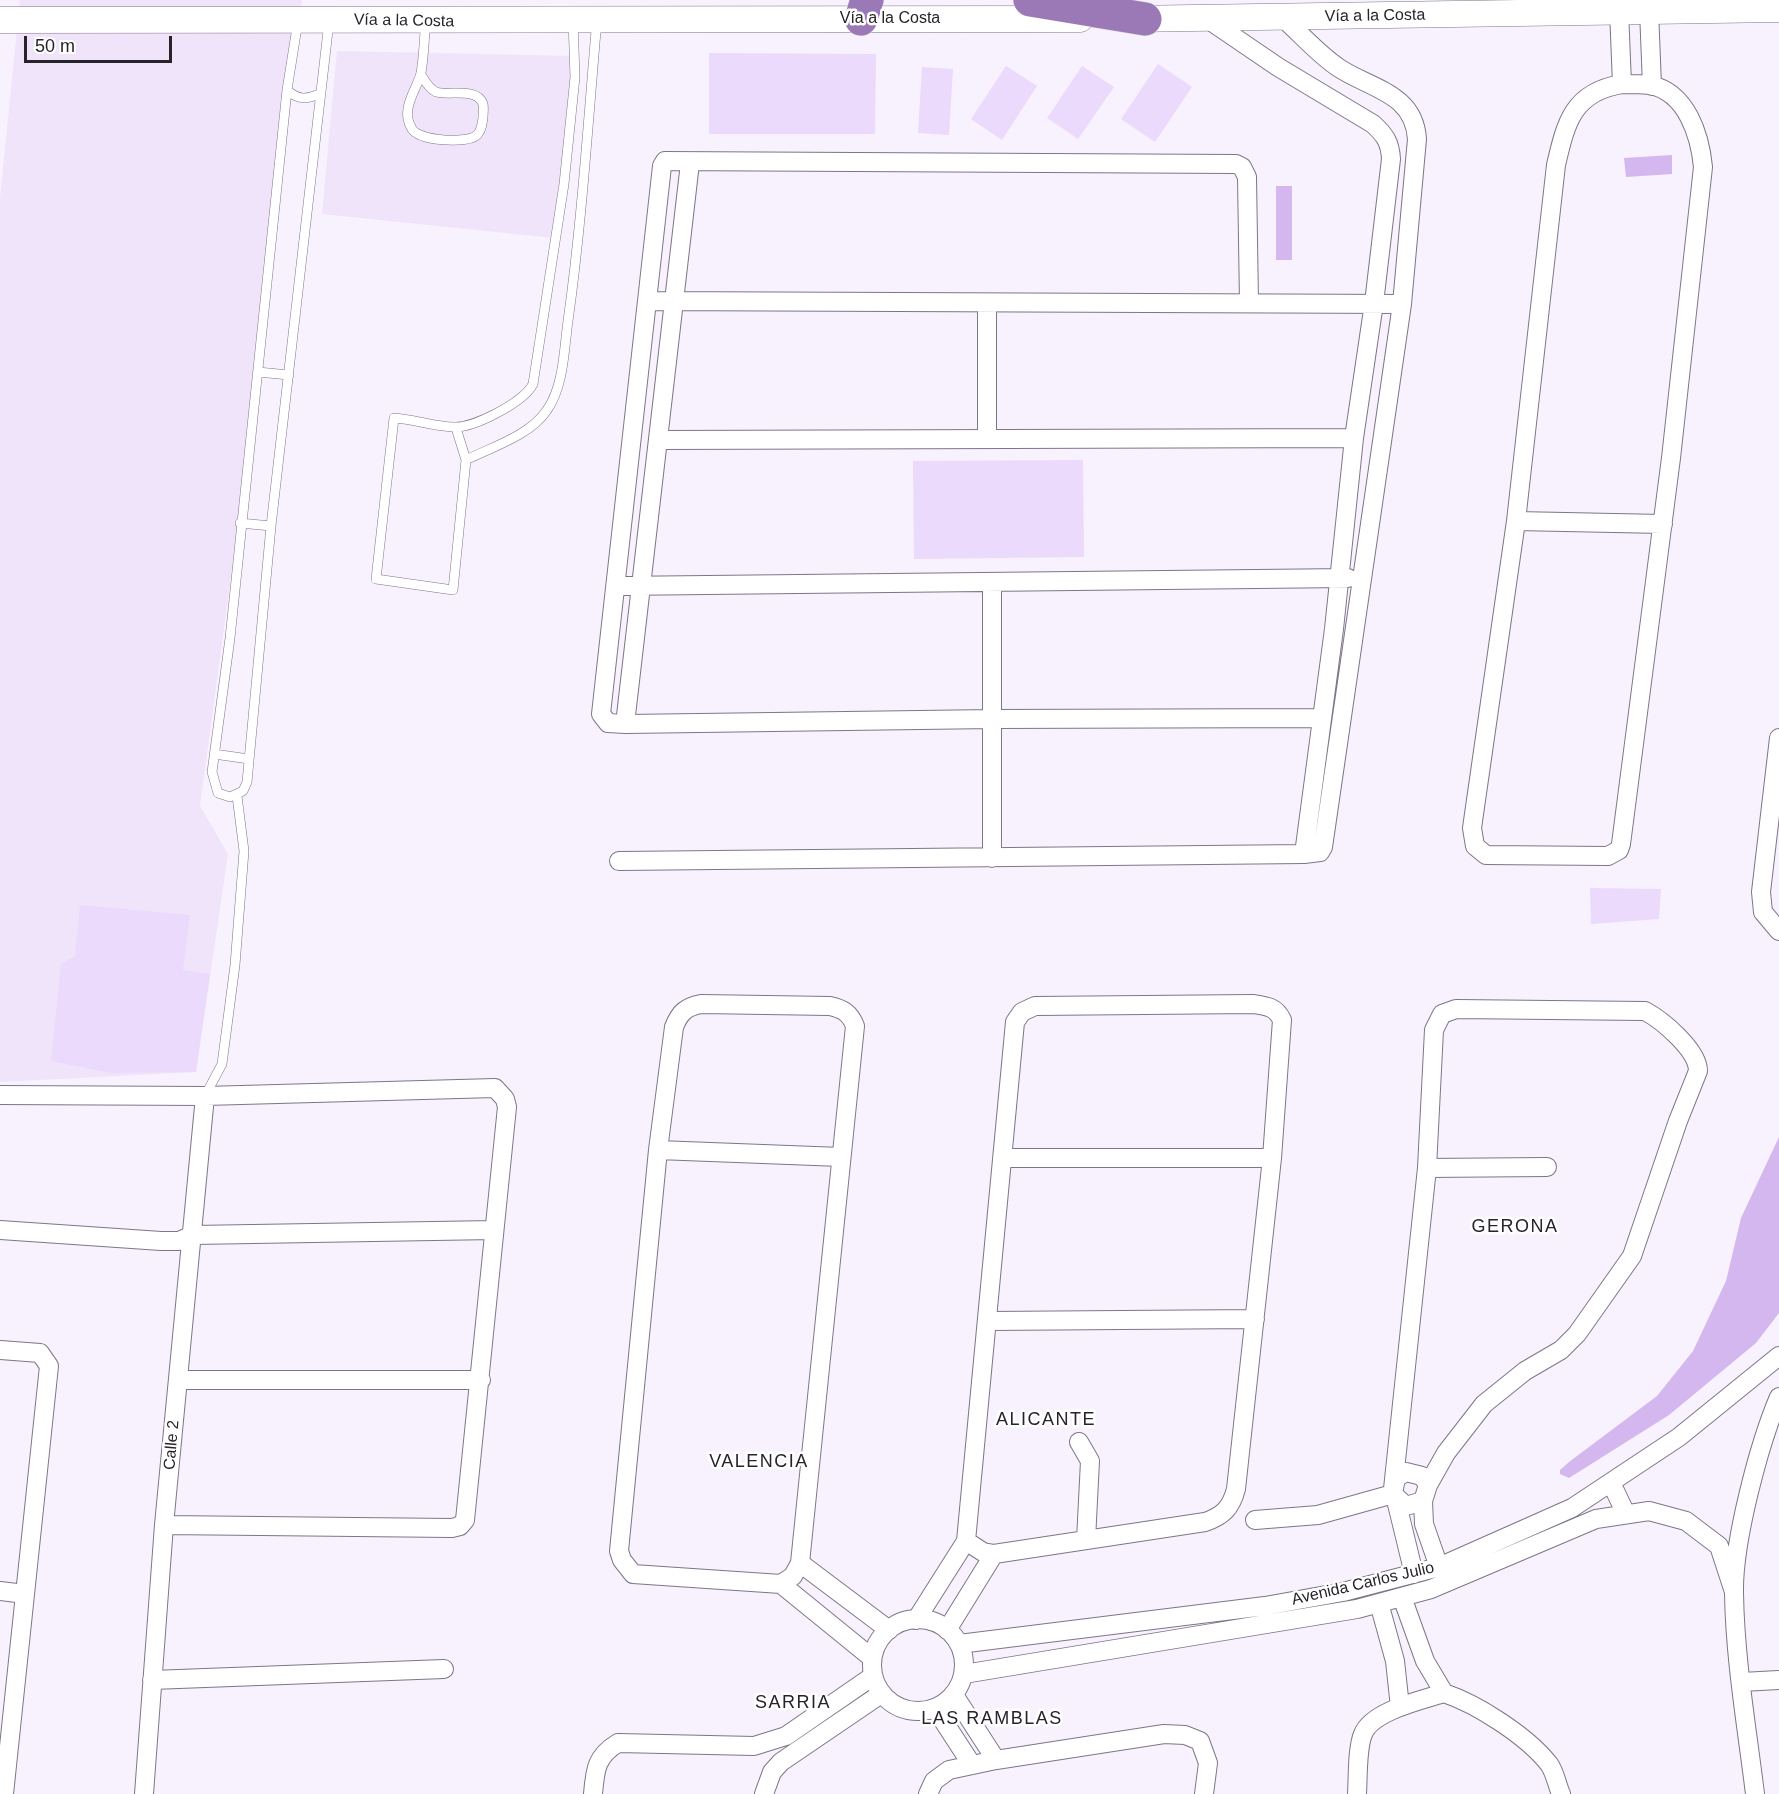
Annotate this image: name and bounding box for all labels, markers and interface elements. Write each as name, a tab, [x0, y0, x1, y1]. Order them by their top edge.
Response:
street label: Vía a la Costa	[1325, 6, 1425, 26]
street label: Vía a la Costa	[840, 9, 940, 29]
street label: Vía a la Costa	[354, 11, 454, 31]
scale bar	[27, 24, 176, 62]
text: 50 m	[35, 36, 75, 56]
district label: GERONA	[1471, 1216, 1559, 1238]
district label: ALICANTE	[996, 1409, 1096, 1431]
street label: Calle 2	[160, 1419, 184, 1471]
district label: VALENCIA	[709, 1451, 809, 1473]
street label: Avenida Carlos Julio	[1290, 1558, 1436, 1610]
district label: SARRIA	[755, 1692, 831, 1714]
district label: LAS RAMBLAS	[921, 1708, 1063, 1730]

